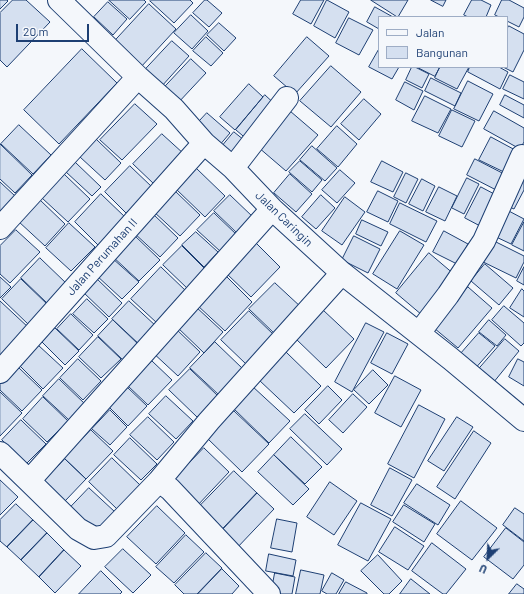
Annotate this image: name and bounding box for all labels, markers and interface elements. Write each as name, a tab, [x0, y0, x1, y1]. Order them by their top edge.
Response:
scale bar	[18, 16, 91, 42]
legend	[378, 16, 508, 68]
text: 20 m	[23, 24, 49, 38]
text: Jalan	[416, 25, 444, 39]
text: Bangunan	[416, 45, 468, 59]
street label: Jalan Caringin	[252, 188, 316, 250]
street label: Jalan Perumahan II	[64, 216, 140, 298]
north arrow	[468, 538, 508, 578]
text: U	[477, 562, 489, 577]

